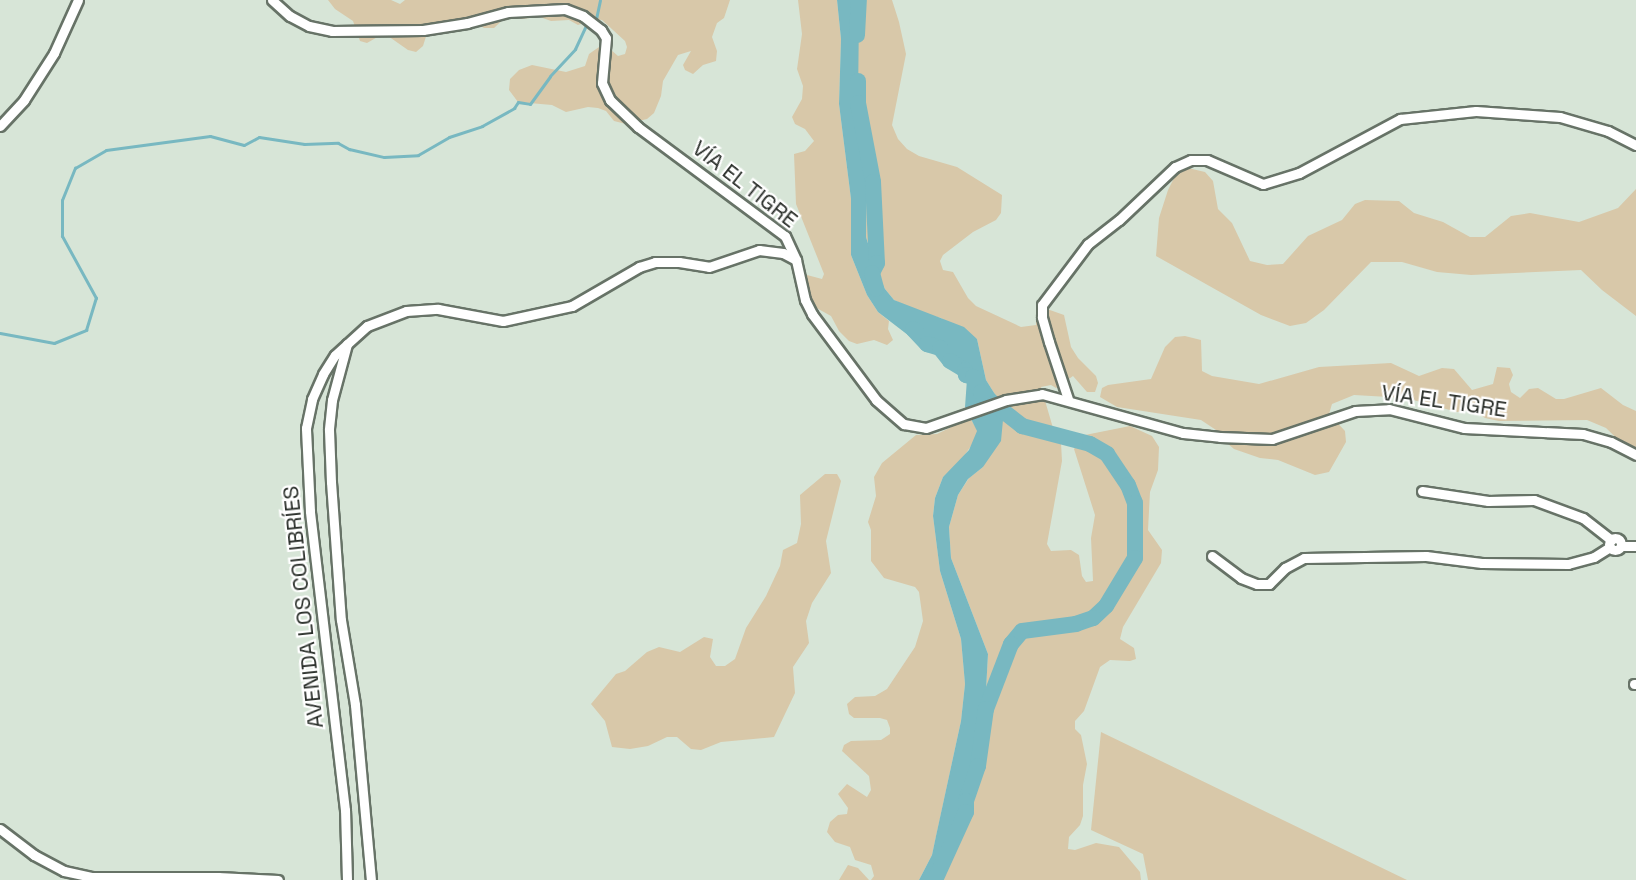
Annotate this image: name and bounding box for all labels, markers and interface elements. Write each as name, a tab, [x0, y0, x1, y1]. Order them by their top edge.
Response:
street label: VÍA EL TIGRE	[687, 134, 803, 234]
street label: VÍA EL TIGRE	[1379, 379, 1509, 423]
street label: AVENIDA LOS COLIBRÍES	[277, 484, 329, 730]

